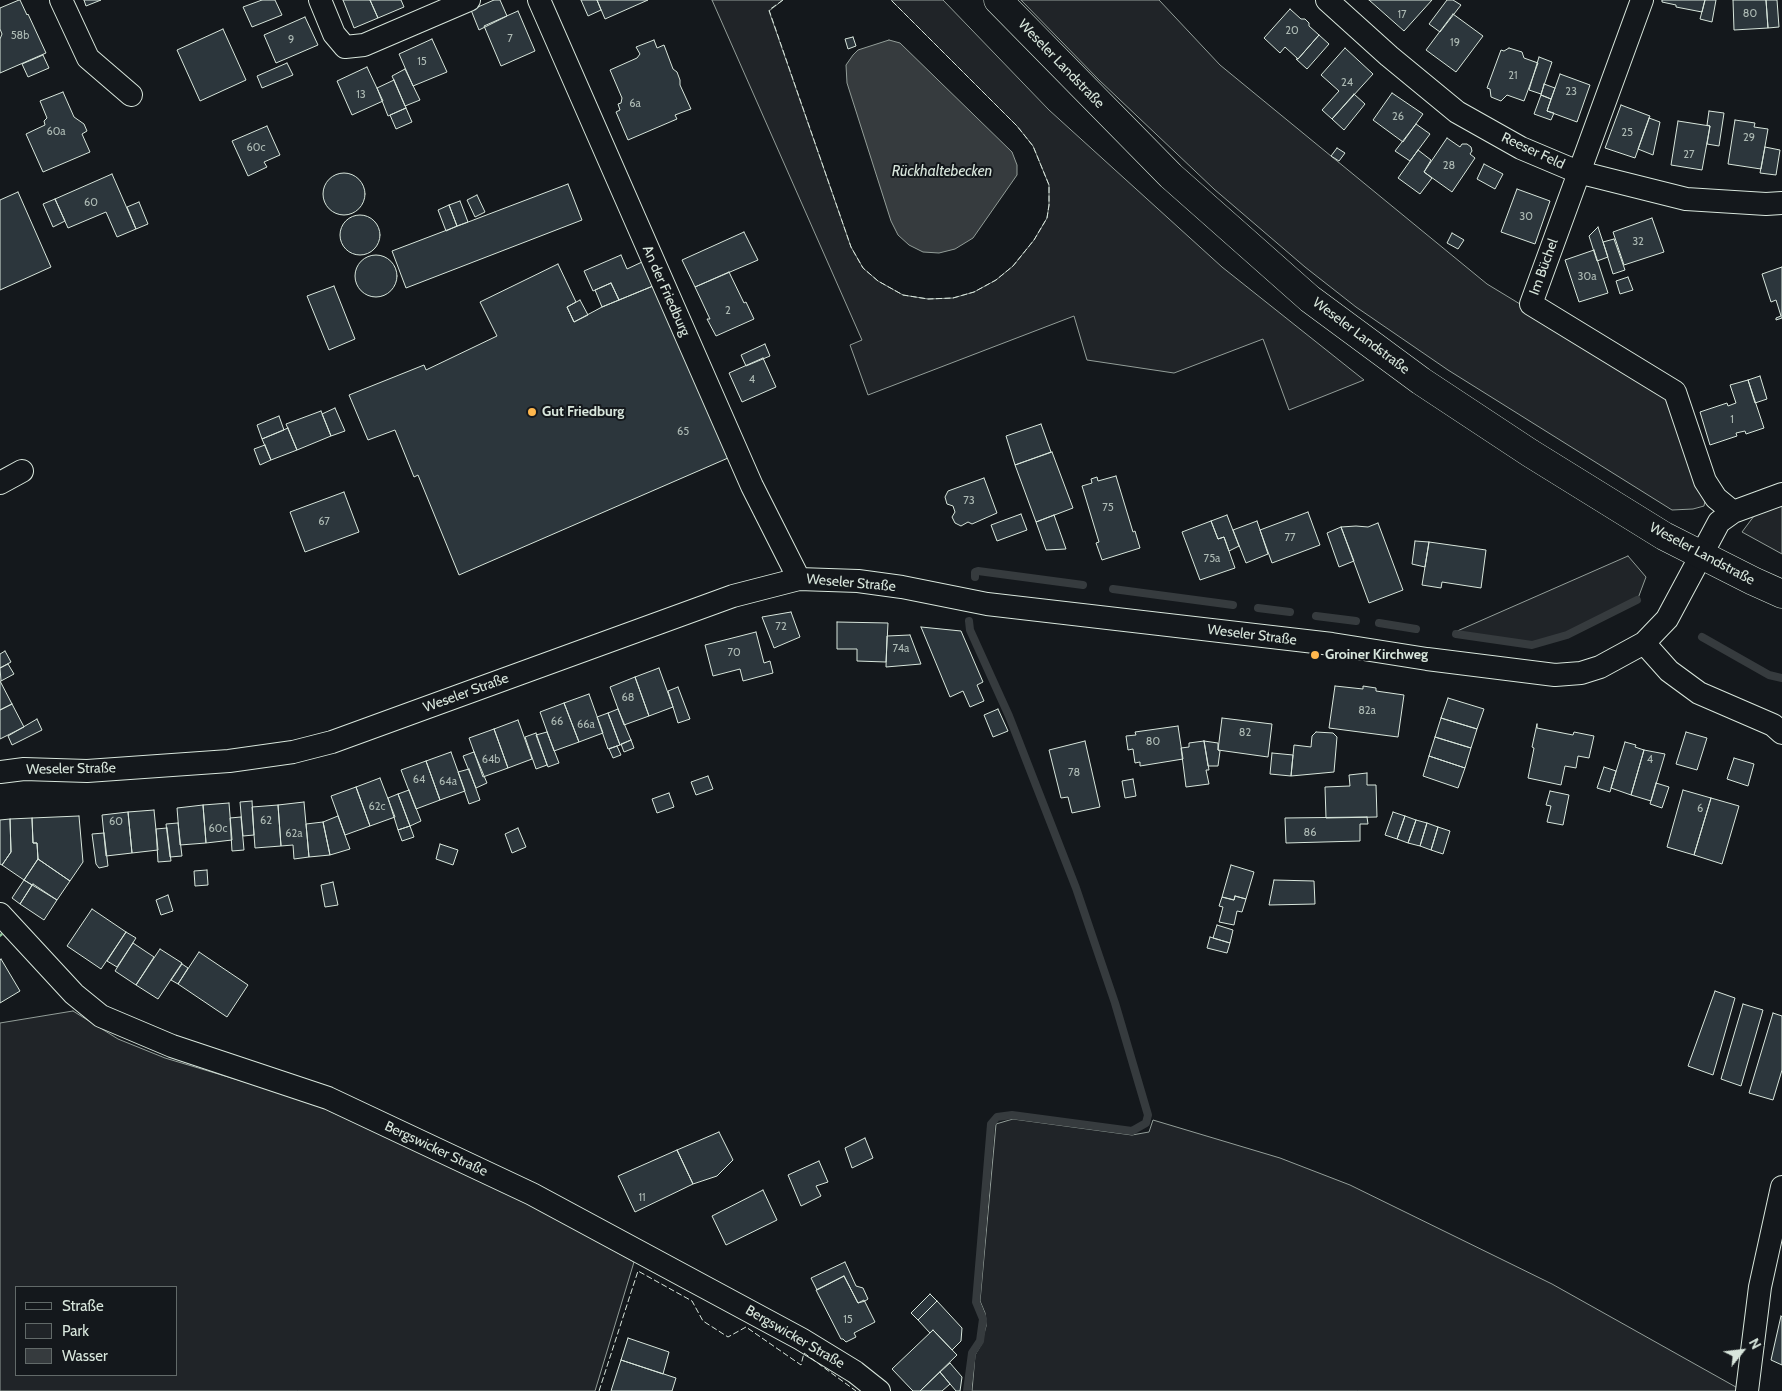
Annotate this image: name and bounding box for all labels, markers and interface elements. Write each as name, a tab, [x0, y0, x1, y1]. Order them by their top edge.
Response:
house number: 80	[1743, 7, 1757, 21]
house number: 17	[1397, 8, 1407, 22]
street label: Weseler Landstraße	[1014, 16, 1108, 112]
house number: 20	[1285, 24, 1299, 38]
house number: 58b	[11, 29, 29, 43]
house number: 7	[507, 32, 513, 46]
house number: 9	[288, 33, 294, 47]
house number: 19	[1450, 36, 1460, 50]
house number: 15	[417, 55, 427, 69]
house number: 21	[1508, 69, 1518, 83]
house number: 24	[1341, 76, 1353, 90]
house number: 23	[1565, 85, 1577, 99]
house number: 13	[356, 88, 366, 102]
house number: 6a	[629, 97, 641, 111]
house number: 26	[1392, 110, 1404, 124]
house number: 60a	[46, 125, 66, 139]
house number: 25	[1621, 126, 1633, 140]
street label: Reeser Feld	[1499, 129, 1567, 173]
house number: 29	[1743, 131, 1755, 145]
house number: 60c	[247, 141, 265, 155]
house number: 27	[1683, 148, 1695, 162]
house number: 28	[1443, 159, 1455, 173]
water label: Rückhaltebecken	[892, 163, 992, 181]
house number: 60	[84, 196, 98, 210]
house number: 30	[1519, 210, 1533, 224]
house number: 32	[1632, 235, 1644, 249]
street label: Im Büchel	[1526, 236, 1562, 298]
street label: An der Friedburg	[638, 243, 694, 339]
house number: 30a	[1578, 270, 1596, 284]
street label: Weseler Landstraße	[1309, 294, 1413, 378]
house number: 2	[725, 304, 731, 318]
house number: 4	[749, 373, 755, 387]
place label: Gut Friedburg	[542, 404, 624, 420]
marker: Gut Friedburg	[526, 406, 538, 418]
house number: 1	[1730, 413, 1734, 427]
house number: 65	[677, 425, 689, 439]
house number: 73	[963, 494, 975, 508]
house number: 75	[1102, 501, 1114, 515]
house number: 67	[318, 515, 330, 529]
street label: Weseler Landstraße	[1646, 519, 1758, 589]
house number: 77	[1284, 531, 1296, 545]
house number: 75a	[1204, 552, 1220, 566]
street label: Weseler Straße	[806, 571, 896, 595]
house number: 72	[775, 620, 787, 634]
street label: Weseler Straße	[1206, 621, 1298, 649]
house number: 74a	[893, 642, 909, 656]
house number: 70	[727, 646, 741, 660]
place label: Groiner Kirchweg	[1325, 647, 1428, 663]
marker: Groiner Kirchweg	[1309, 649, 1321, 661]
street label: Weseler Straße	[421, 670, 511, 716]
house number: 68	[622, 691, 634, 705]
house number: 82a	[1358, 704, 1376, 718]
house number: 66	[551, 715, 563, 729]
house number: 66a	[577, 718, 595, 732]
house number: 82	[1239, 726, 1251, 740]
house number: 80	[1146, 735, 1160, 749]
house number: 64b	[482, 753, 500, 767]
house number: 4	[1647, 753, 1653, 767]
street label: Weseler Straße	[26, 760, 116, 778]
house number: 78	[1068, 766, 1080, 780]
house number: 64	[413, 773, 425, 787]
house number: 64a	[439, 775, 457, 789]
house number: 62c	[368, 800, 386, 814]
house number: 6	[1697, 802, 1703, 816]
house number: 62	[260, 814, 272, 828]
house number: 60	[109, 815, 123, 829]
house number: 60c	[209, 822, 227, 836]
house number: 86	[1304, 826, 1316, 840]
house number: 62a	[285, 827, 303, 841]
street label: Bergswicker Straße	[382, 1118, 490, 1180]
house number: 11	[638, 1191, 646, 1205]
legend	[15, 1286, 178, 1376]
text: Straße	[62, 1297, 104, 1315]
street label: Bergswicker Straße	[742, 1302, 848, 1372]
house number: 15	[843, 1313, 853, 1327]
text: Park	[62, 1322, 89, 1340]
north arrow	[1717, 1326, 1767, 1376]
text: N	[1745, 1335, 1765, 1352]
text: Wasser	[62, 1347, 108, 1365]

